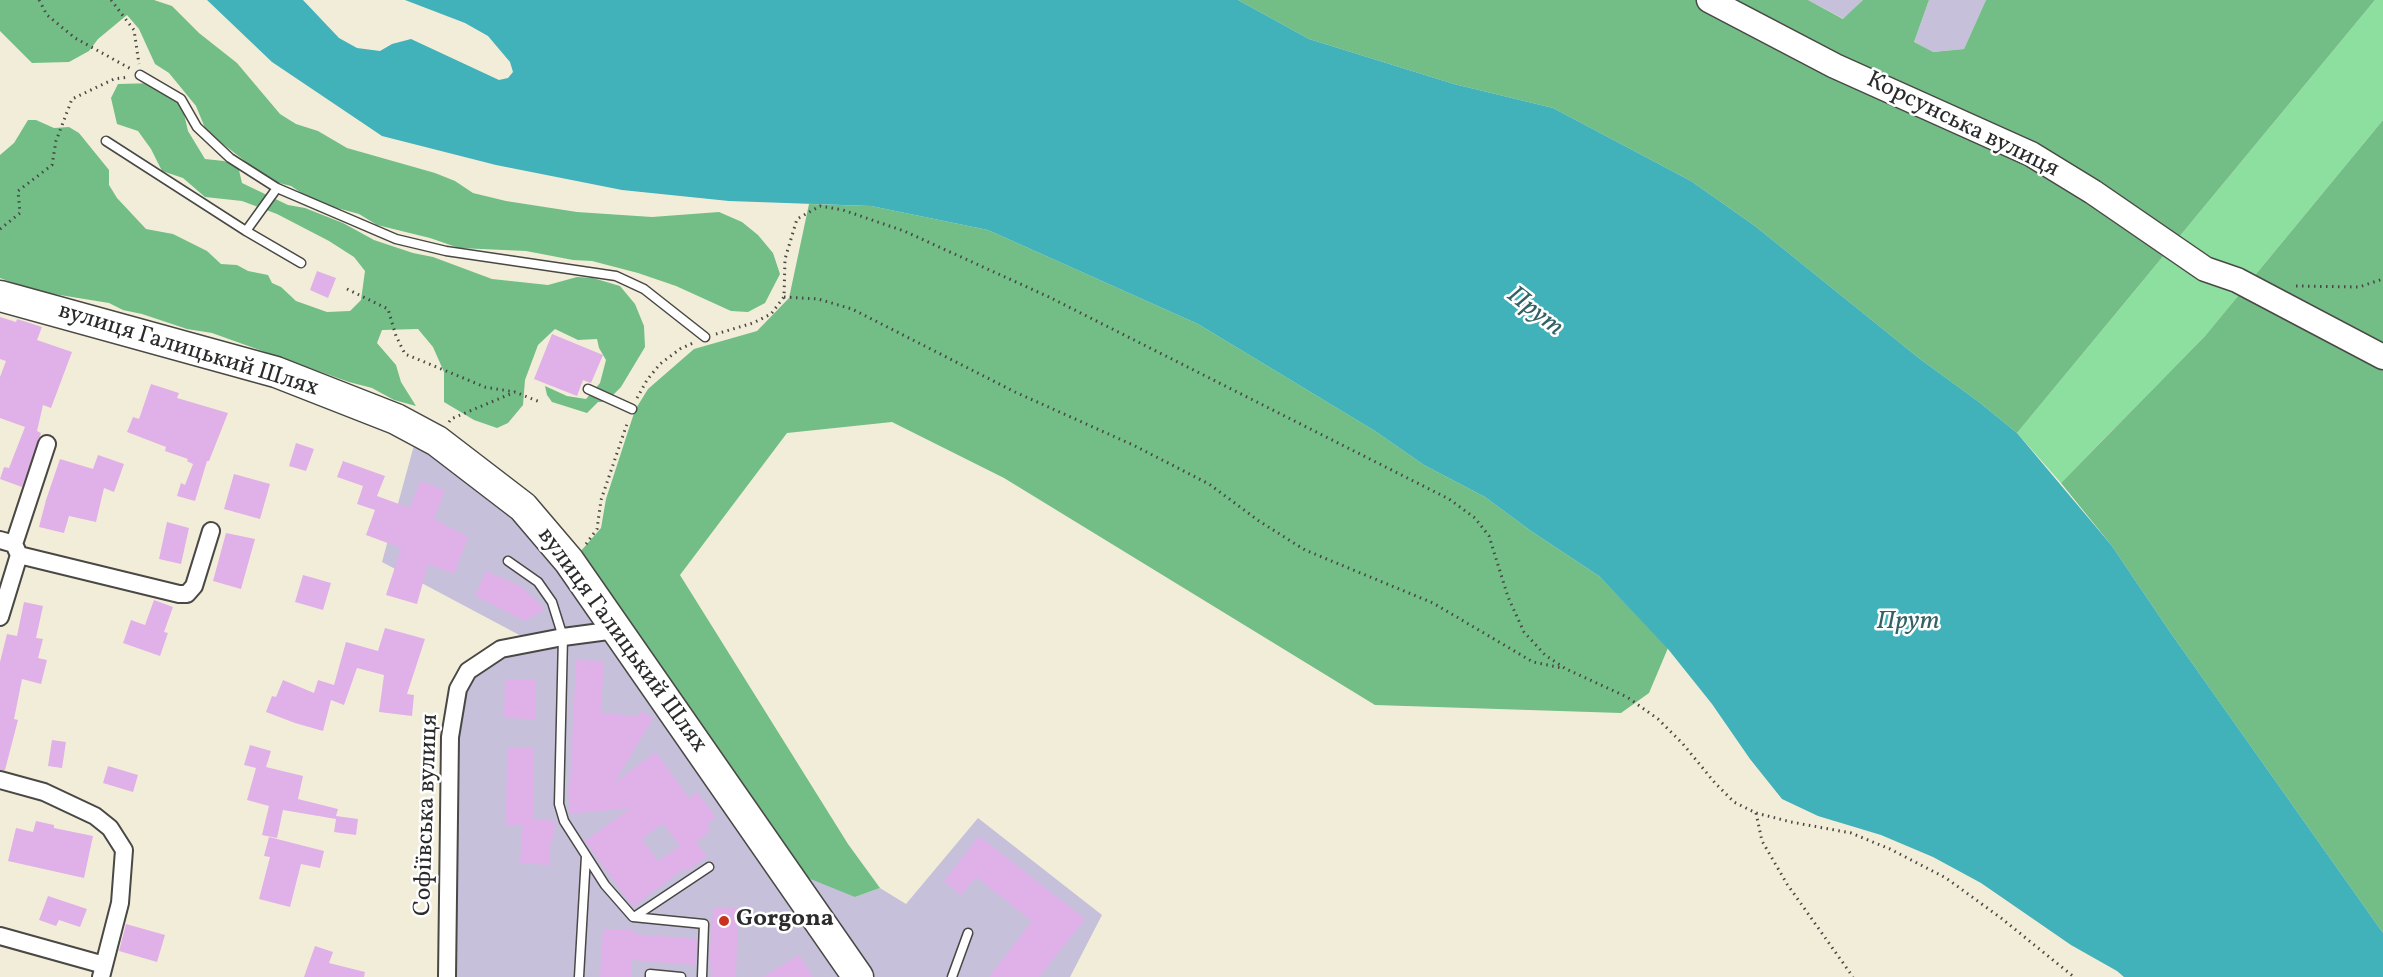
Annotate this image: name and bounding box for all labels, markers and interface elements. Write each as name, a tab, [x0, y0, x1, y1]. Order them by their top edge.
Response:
street label: Корсунська вулиця	[1861, 67, 2063, 185]
water label: Прут	[1500, 281, 1568, 345]
street label: вулиця Галицький Шлях	[54, 298, 322, 404]
street label: вулиця Галицький Шлях	[530, 523, 712, 759]
water label: Прут	[1876, 607, 1940, 639]
street label: Софіївська вулиця	[410, 713, 446, 917]
place label: Gorgona	[736, 907, 834, 935]
marker: Gorgona	[717, 914, 731, 928]

